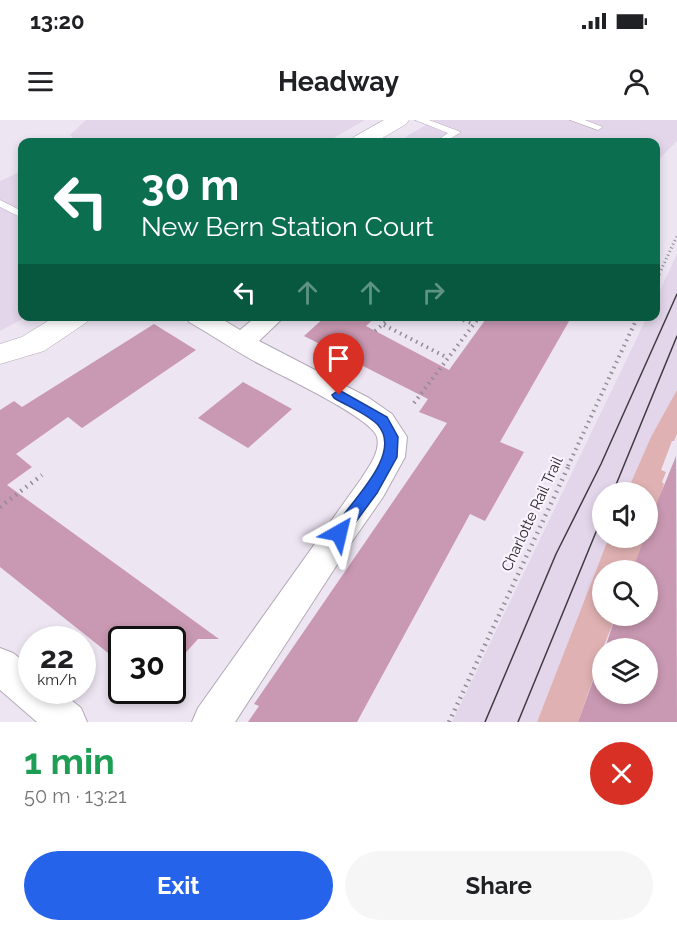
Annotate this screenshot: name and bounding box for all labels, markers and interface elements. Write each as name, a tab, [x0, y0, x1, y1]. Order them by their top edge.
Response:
text: 13:20	[30, 8, 85, 34]
icon: menu	[24, 65, 57, 98]
icon: person	[620, 65, 653, 98]
text: Headway	[278, 66, 399, 97]
text: 30 m	[141, 161, 239, 210]
icon: left	[42, 162, 120, 240]
text: New Bern Station Court	[141, 211, 434, 242]
icon: left	[228, 276, 261, 309]
icon: ahead	[291, 276, 324, 309]
icon: ahead	[354, 276, 387, 309]
icon: right	[417, 276, 450, 309]
pin	[313, 333, 364, 395]
icon: arrive	[322, 342, 355, 375]
street label: Charlotte Rail Trail	[498, 453, 567, 574]
map controls	[592, 482, 658, 704]
button: sound	[592, 482, 658, 548]
position arrow	[307, 501, 371, 565]
button: search	[592, 560, 658, 626]
speed limit sign: 30	[108, 626, 186, 704]
button: layers	[592, 638, 658, 704]
text: 22	[40, 640, 74, 675]
text: km/h	[37, 671, 77, 689]
text: 1 min	[24, 740, 115, 782]
button: close	[590, 742, 653, 805]
text: 50 m · 13:21	[24, 784, 127, 808]
button: Exit	[24, 851, 333, 920]
button: Share	[345, 851, 653, 920]

